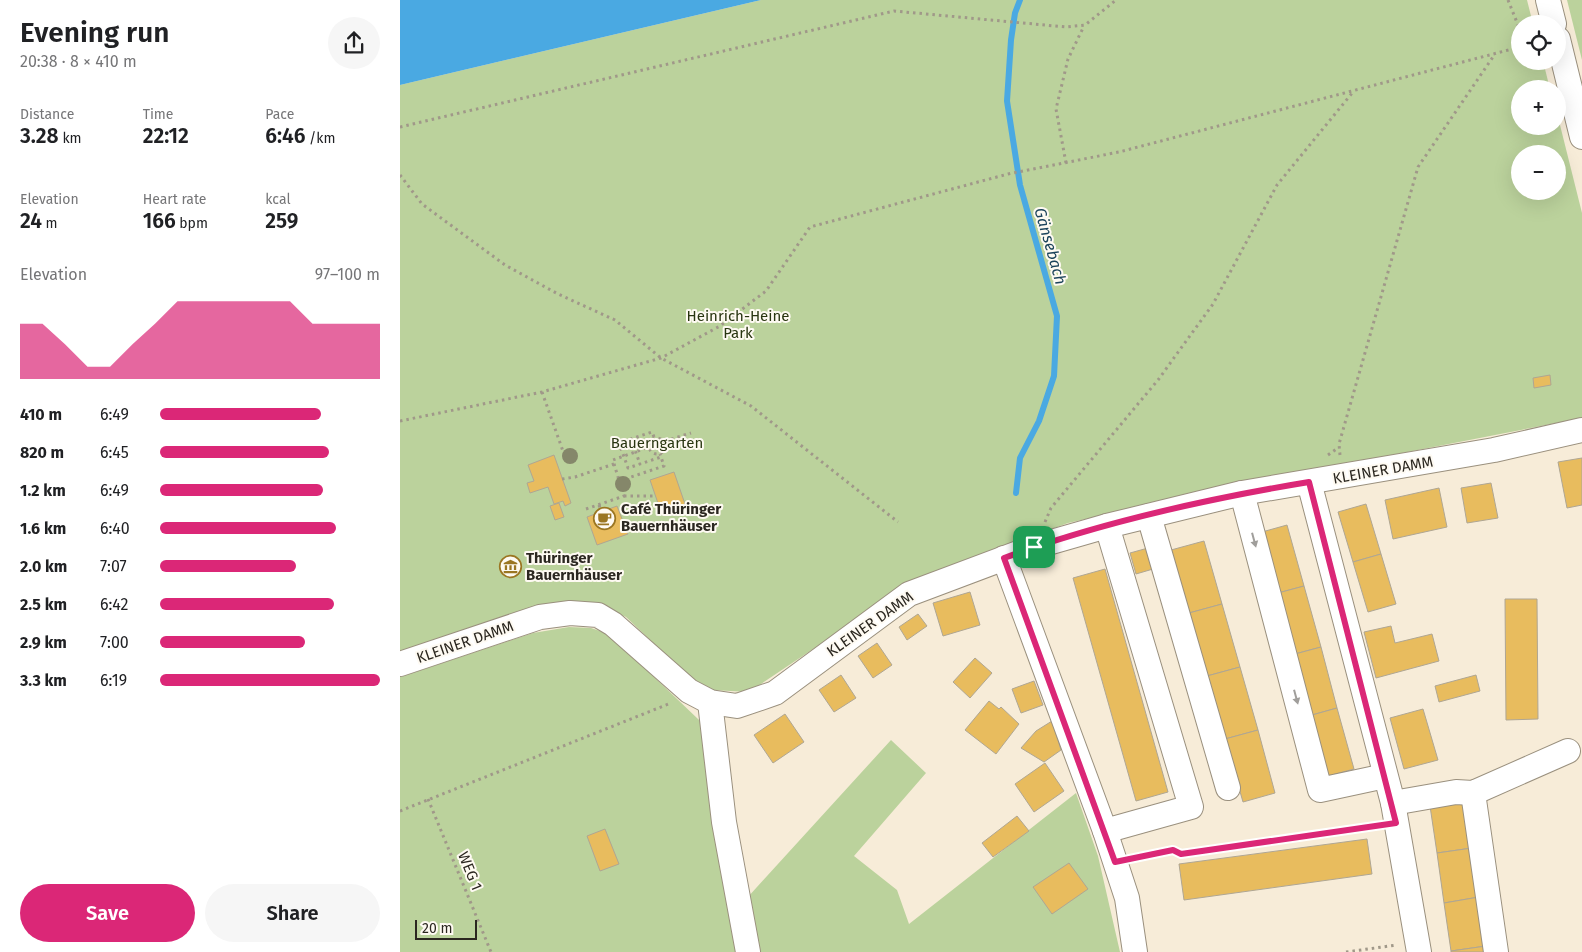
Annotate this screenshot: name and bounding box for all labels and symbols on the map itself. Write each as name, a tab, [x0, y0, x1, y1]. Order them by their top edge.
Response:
water label: Gänsebach	[1030, 205, 1071, 287]
park label: Heinrich-Heine Park	[687, 307, 790, 342]
park label: Bauerngarten	[611, 434, 703, 452]
street label: KLEINER DAMM	[1331, 452, 1435, 488]
place label: Café Thüringer Bauernhäuser	[621, 500, 722, 535]
cafe icon: Café Thüringer Bauernhäuser	[593, 506, 617, 530]
pin	[1013, 526, 1055, 568]
one-way arrow	[1251, 533, 1259, 548]
place label: Thüringer Bauernhäuser	[526, 549, 623, 584]
museum icon: Thüringer Bauernhäuser	[498, 555, 522, 579]
street label: KLEINER DAMM	[823, 588, 917, 660]
street label: KLEINER DAMM	[414, 617, 516, 667]
one-way arrow	[1292, 690, 1300, 705]
street label: WEG 1	[454, 849, 486, 893]
scale bar	[415, 917, 478, 940]

